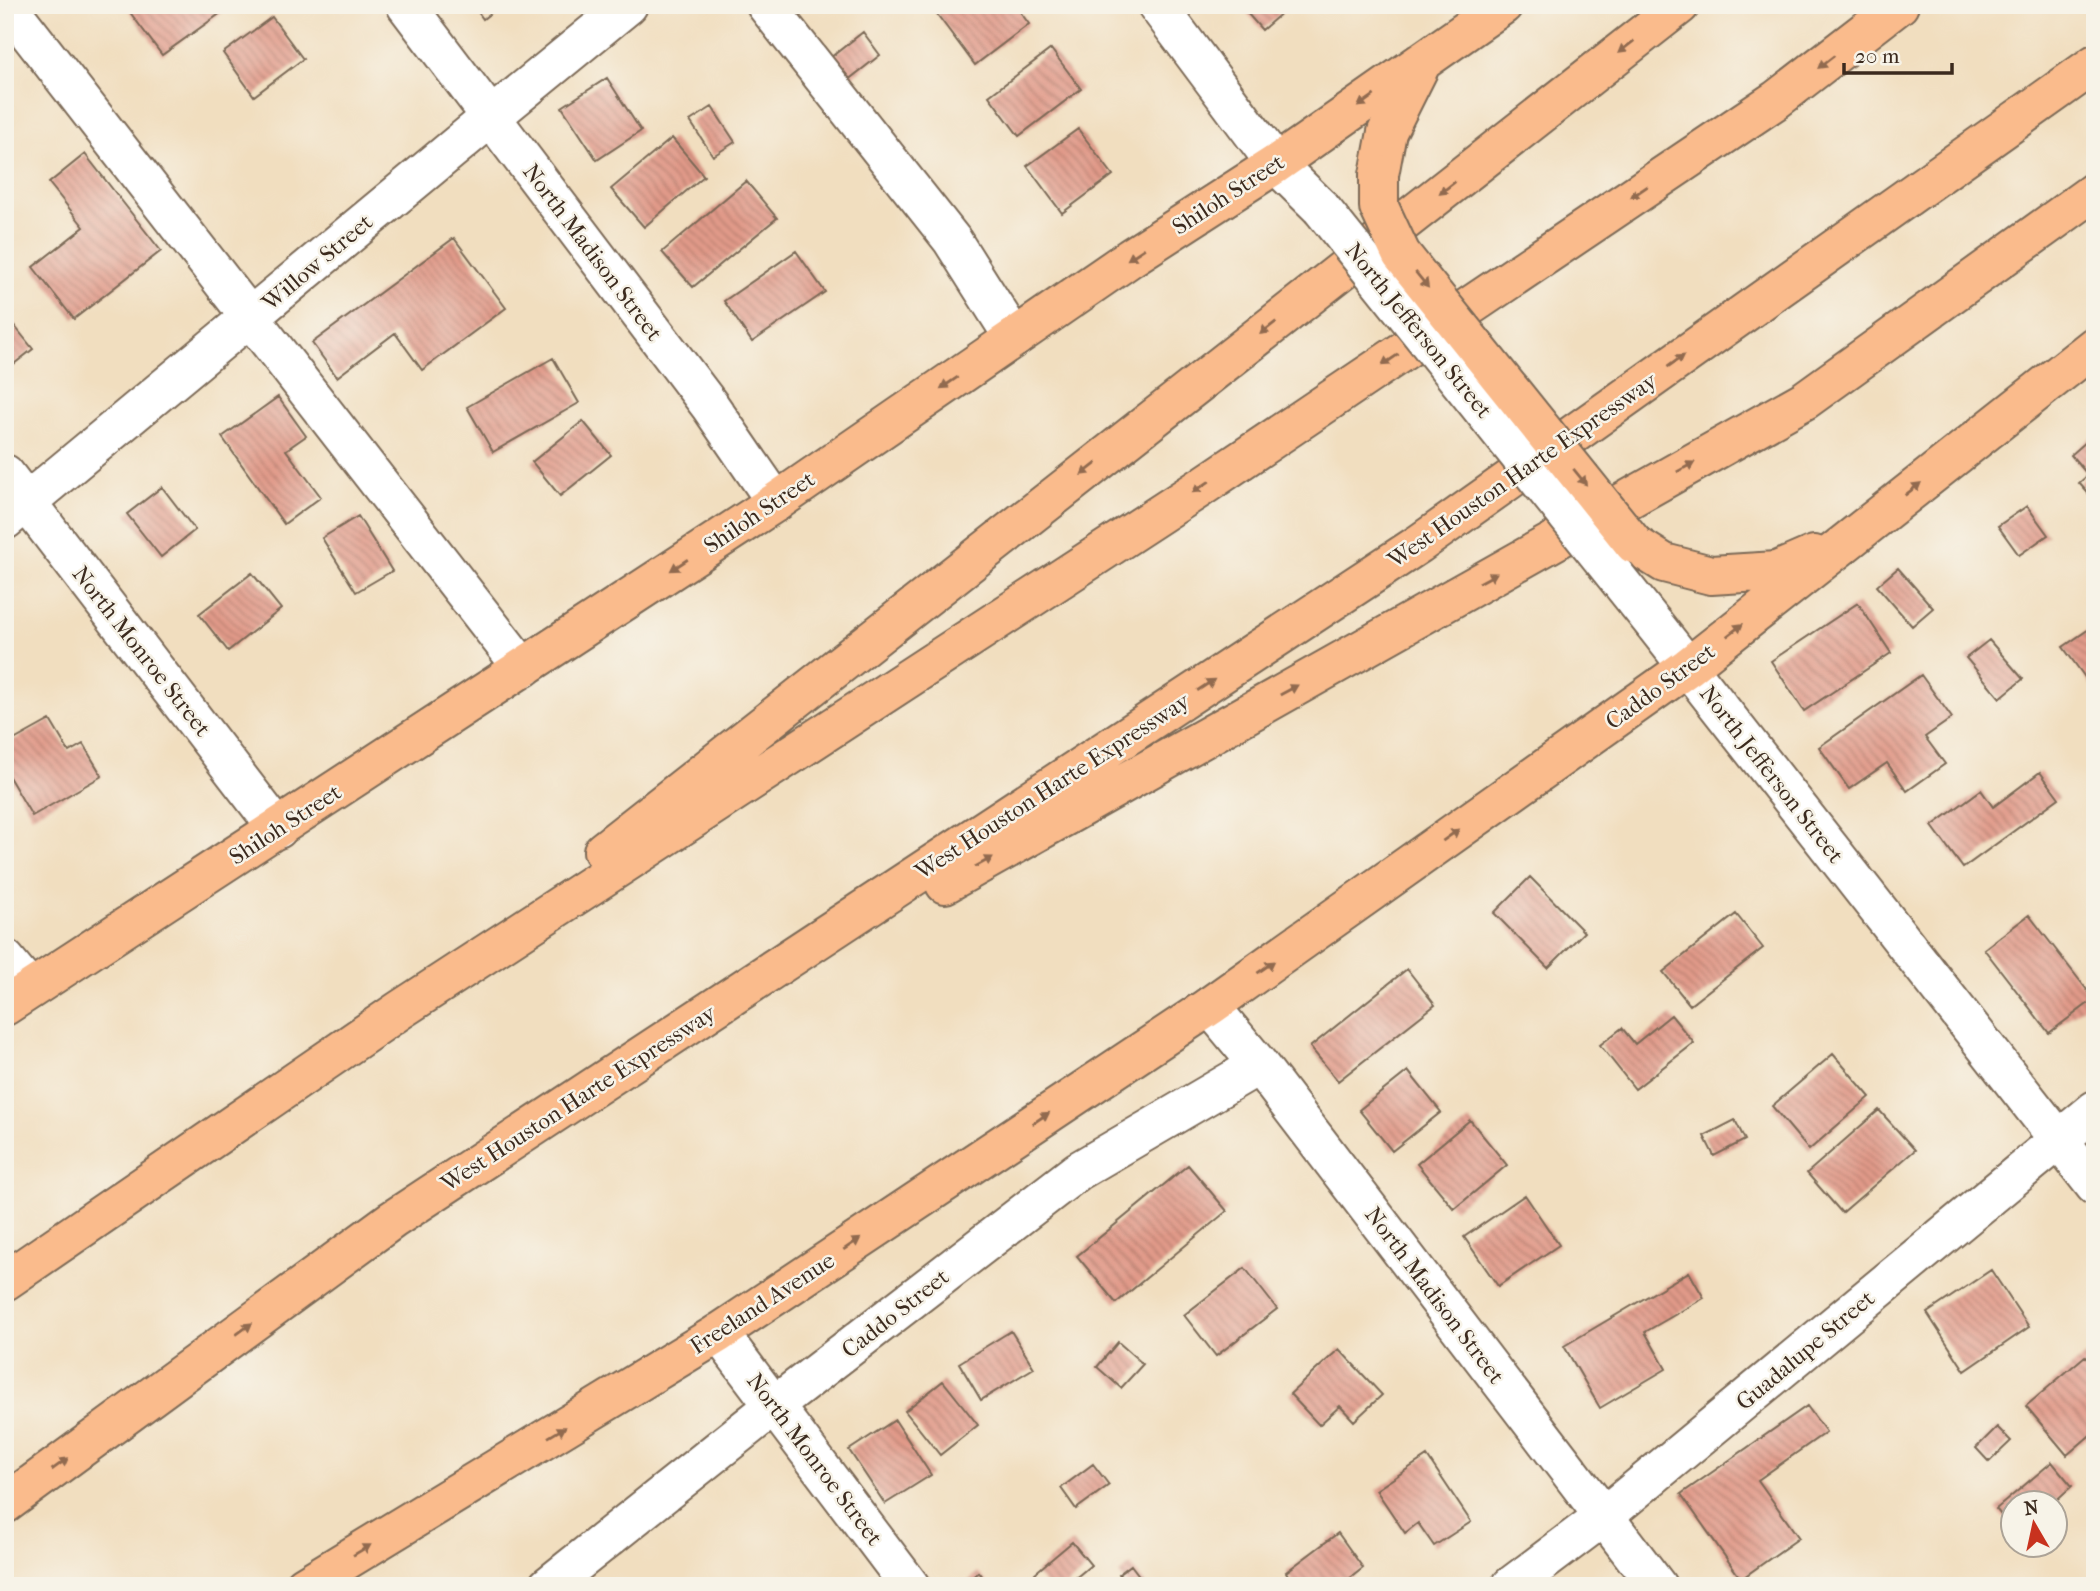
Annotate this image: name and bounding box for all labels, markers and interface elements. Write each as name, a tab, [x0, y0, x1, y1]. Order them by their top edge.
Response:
scale bar	[1844, 32, 1953, 76]
one-way arrow	[1618, 40, 1636, 55]
text: 20 m	[1855, 44, 1900, 68]
one-way arrow	[1817, 54, 1835, 69]
one-way arrow	[1357, 94, 1376, 107]
street label: Shiloh Street	[1167, 148, 1289, 241]
street label: North Madison Street	[517, 159, 668, 346]
one-way arrow	[1439, 180, 1457, 195]
one-way arrow	[1630, 185, 1648, 199]
street label: Willow Street	[256, 208, 378, 317]
street label: North Jefferson Street	[1340, 237, 1498, 423]
one-way arrow	[1127, 247, 1146, 260]
one-way arrow	[1414, 272, 1429, 289]
one-way arrow	[1260, 321, 1278, 336]
one-way arrow	[1380, 353, 1399, 366]
one-way arrow	[1667, 355, 1685, 369]
street label: West Houston Harte Expressway	[1382, 367, 1662, 574]
one-way arrow	[940, 376, 958, 390]
one-way arrow	[1081, 461, 1099, 476]
one-way arrow	[1676, 461, 1695, 473]
street label: Shiloh Street	[699, 465, 820, 559]
one-way arrow	[1572, 467, 1587, 485]
one-way arrow	[1191, 481, 1211, 494]
one-way arrow	[1904, 482, 1922, 497]
one-way arrow	[670, 559, 689, 572]
street label: North Monroe Street	[67, 561, 216, 742]
one-way arrow	[1478, 572, 1497, 584]
one-way arrow	[1726, 624, 1744, 638]
street label: Caddo Street	[1600, 638, 1720, 735]
one-way arrow	[1196, 678, 1216, 691]
street label: North Jefferson Street	[1694, 680, 1849, 868]
one-way arrow	[1280, 684, 1299, 696]
street label: West Houston Harte Expressway	[909, 687, 1195, 886]
street label: Shiloh Street	[224, 778, 346, 871]
one-way arrow	[1442, 828, 1460, 842]
one-way arrow	[975, 856, 994, 868]
one-way arrow	[1257, 960, 1275, 974]
street label: West Houston Harte Expressway	[435, 999, 721, 1198]
one-way arrow	[1032, 1112, 1051, 1125]
street label: North Madison Street	[1359, 1202, 1510, 1389]
one-way arrow	[843, 1237, 861, 1251]
street label: Freeland Avenue	[685, 1247, 839, 1360]
street label: Caddo Street	[836, 1263, 954, 1364]
street label: Guadalupe Street	[1731, 1285, 1880, 1416]
one-way arrow	[235, 1322, 253, 1336]
street label: North Monroe Street	[741, 1368, 888, 1551]
one-way arrow	[547, 1425, 566, 1438]
one-way arrow	[51, 1457, 69, 1471]
north arrow	[1998, 1490, 2068, 1560]
text: N	[2023, 1496, 2041, 1520]
one-way arrow	[353, 1544, 372, 1557]

